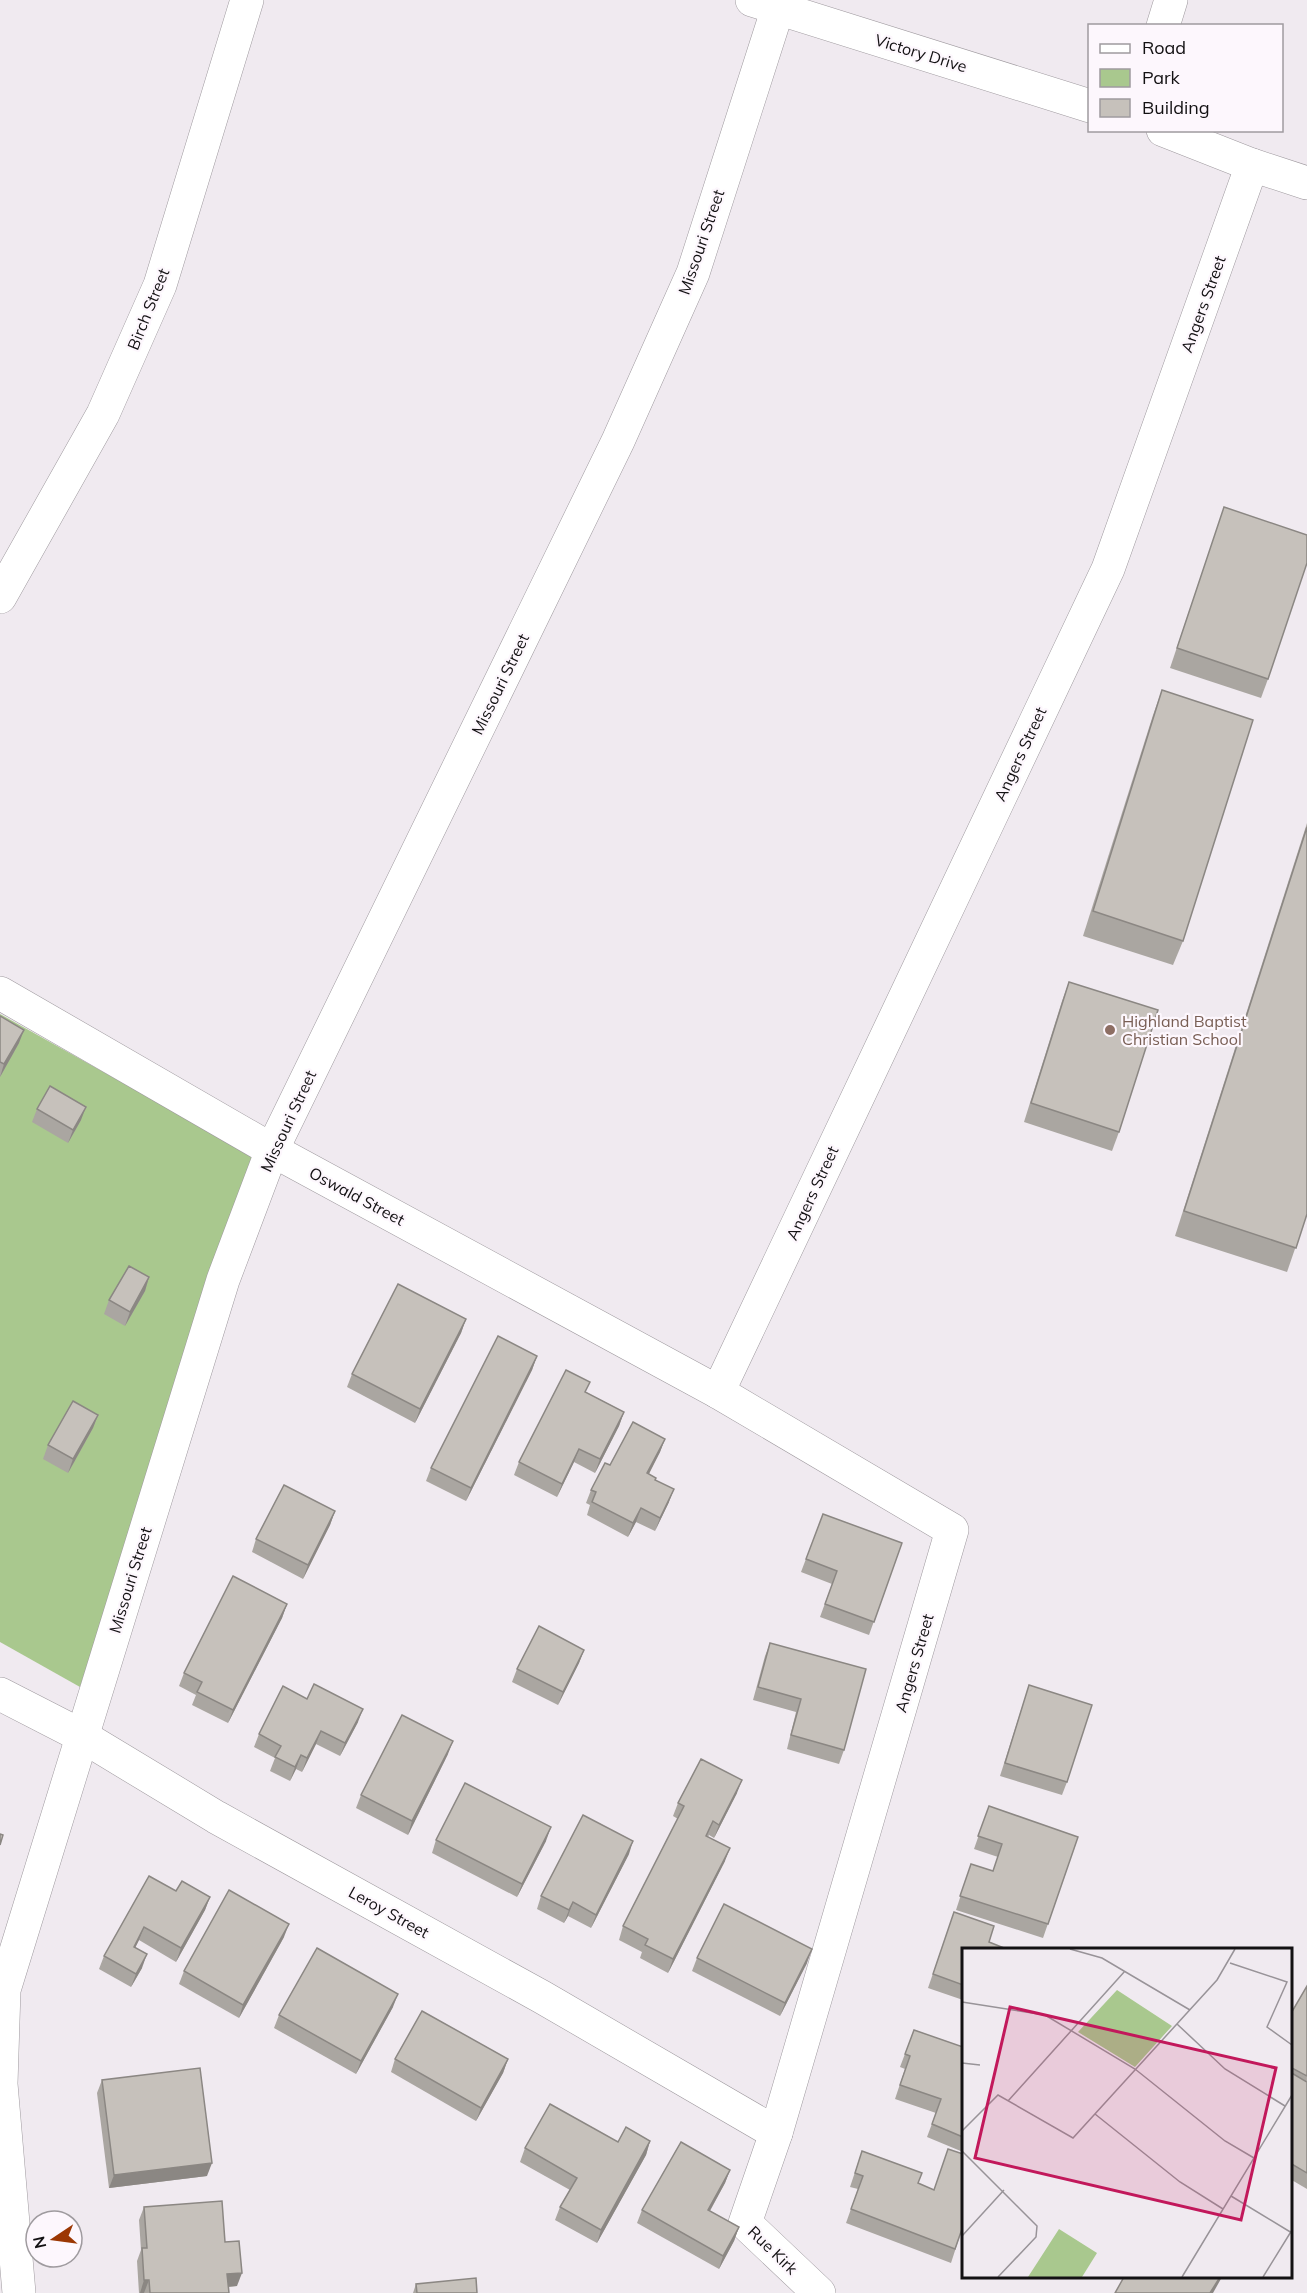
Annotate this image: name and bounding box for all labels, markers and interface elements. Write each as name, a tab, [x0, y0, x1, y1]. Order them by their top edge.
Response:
legend	[1088, 24, 1283, 132]
street label: Victory Drive	[873, 30, 969, 76]
text: Road	[1142, 36, 1186, 59]
text: Park	[1142, 66, 1181, 89]
text: Building	[1142, 96, 1210, 119]
street label: Missouri Street	[674, 186, 728, 297]
street label: Angers Street	[1176, 252, 1230, 355]
street label: Birch Street	[123, 265, 174, 353]
street label: Missouri Street	[467, 630, 533, 738]
street label: Angers Street	[989, 703, 1051, 804]
place label: Highland Baptist Christian School	[1122, 1011, 1247, 1049]
marker: Highland Baptist Christian School	[1103, 1023, 1117, 1037]
street label: Missouri Street	[256, 1067, 320, 1175]
street label: Angers Street	[781, 1142, 843, 1243]
street label: Oswald Street	[306, 1162, 409, 1230]
street label: Missouri Street	[104, 1524, 156, 1635]
street label: Angers Street	[890, 1611, 938, 1715]
street label: Leroy Street	[345, 1882, 433, 1943]
inset map	[962, 1948, 1292, 2278]
north arrow	[24, 2209, 84, 2269]
street label: Rue Kirk	[744, 2222, 802, 2279]
text: N	[28, 2234, 50, 2251]

